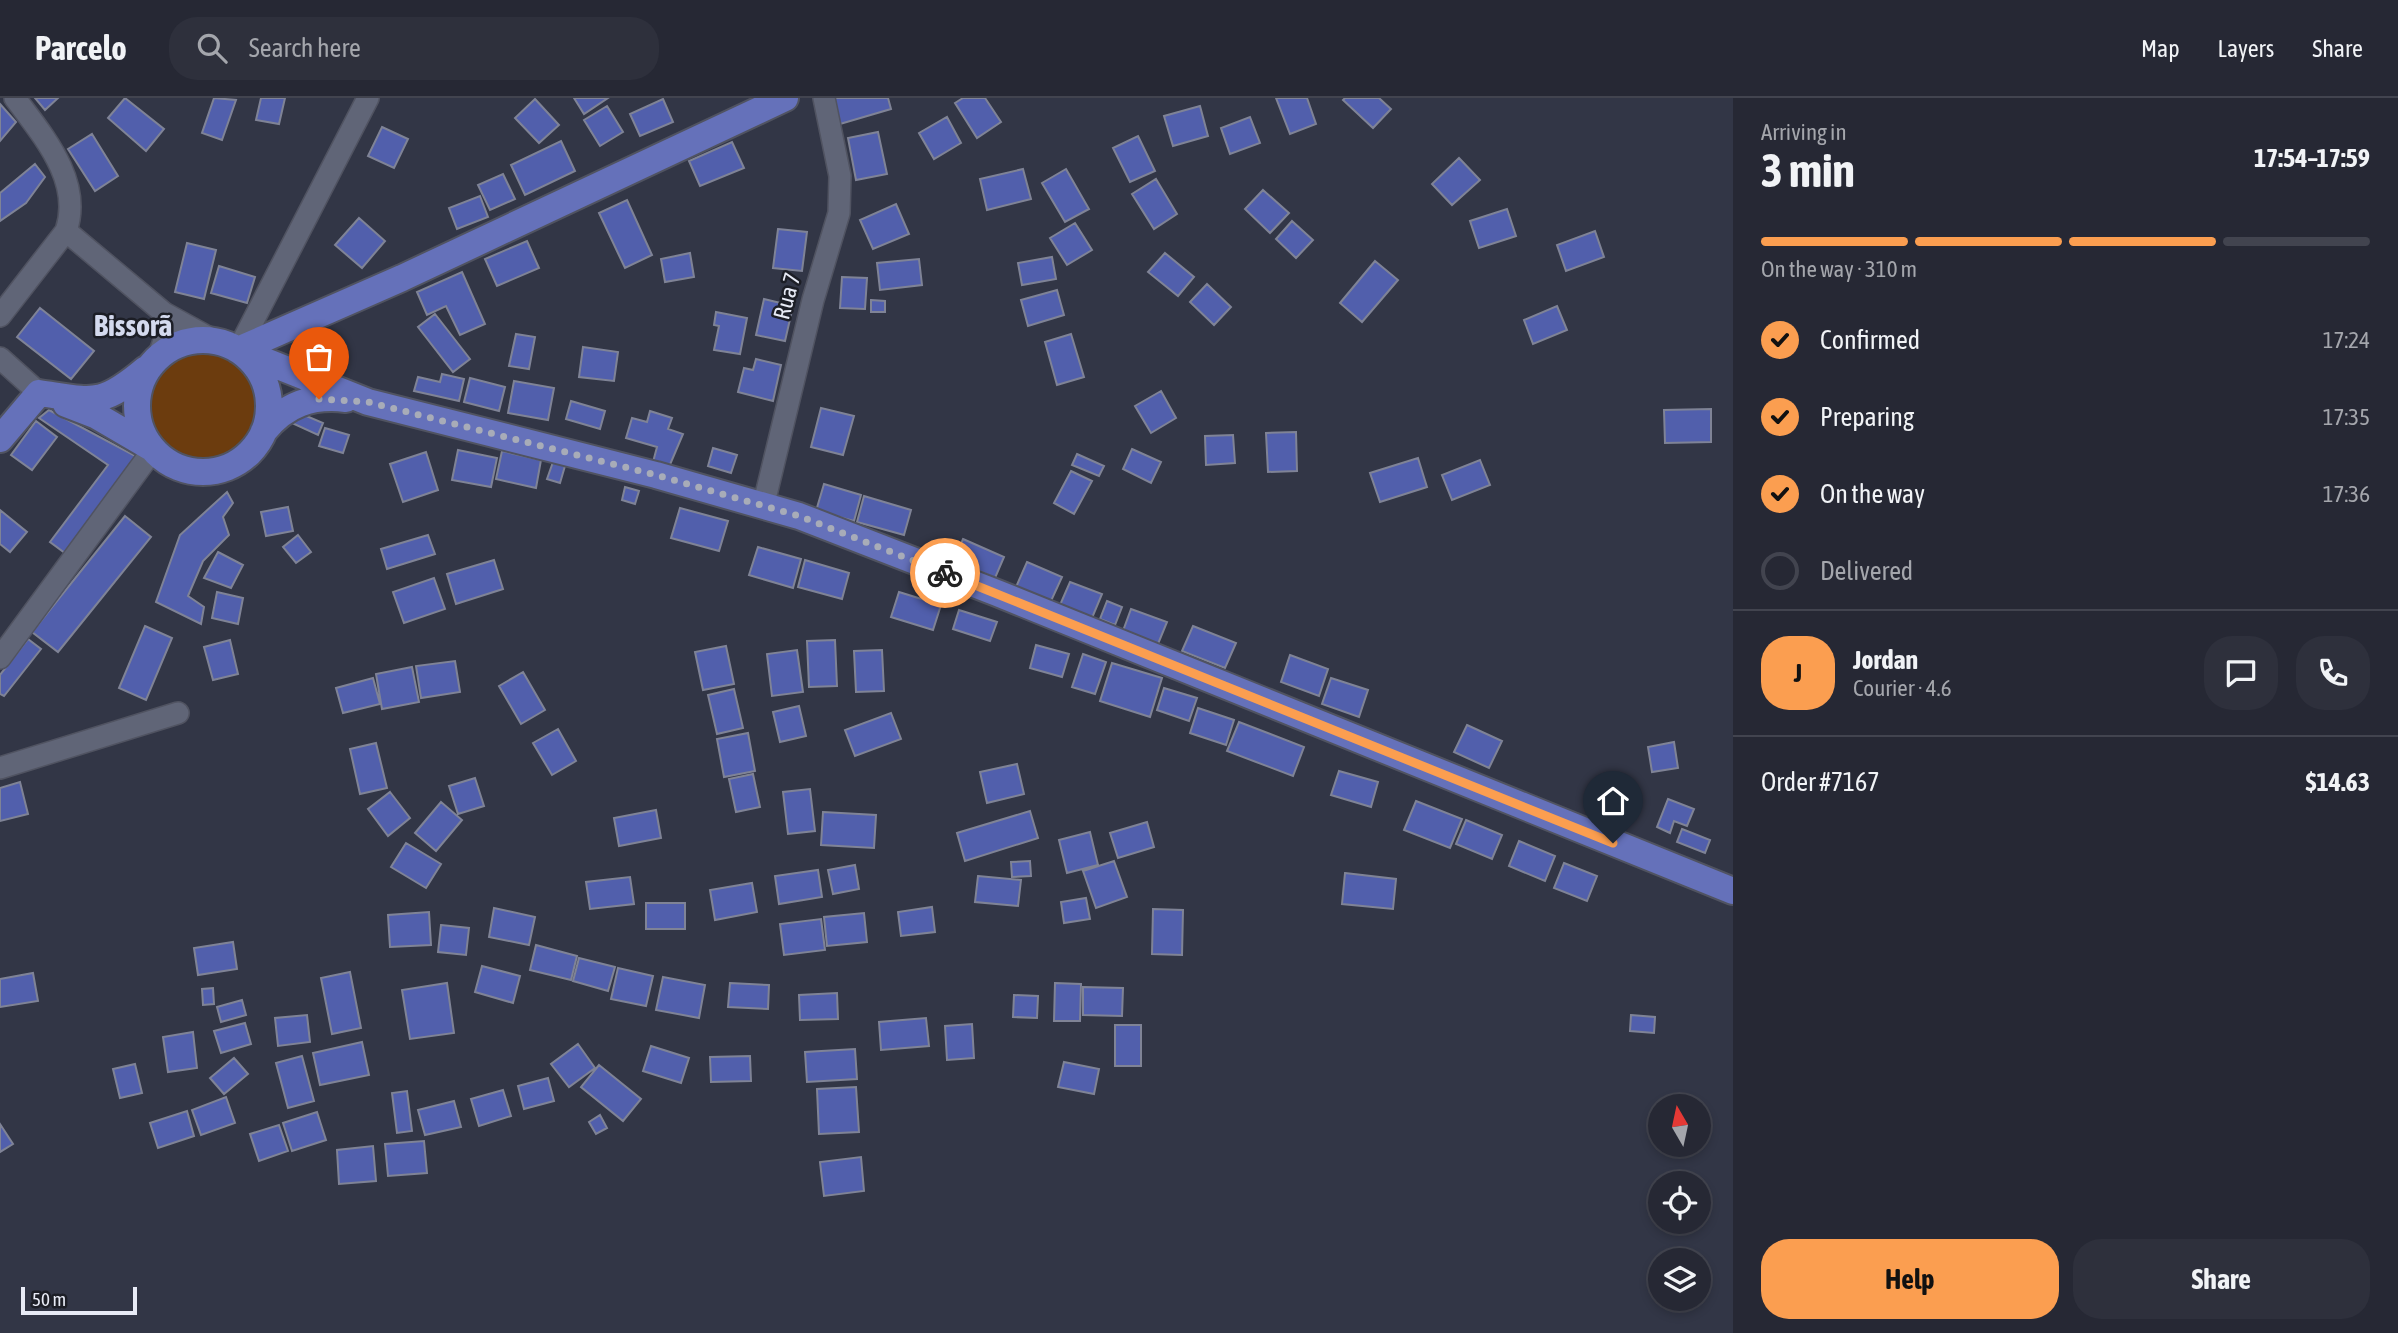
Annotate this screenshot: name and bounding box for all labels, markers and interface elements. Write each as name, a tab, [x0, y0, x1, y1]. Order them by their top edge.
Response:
search box	[169, 17, 659, 80]
text: Parcelo	[35, 29, 127, 67]
icon: search	[193, 29, 231, 67]
text: Search here	[249, 33, 361, 63]
text: Map	[2141, 35, 2180, 62]
text: Layers	[2218, 35, 2274, 62]
text: Share	[2312, 35, 2363, 62]
text: Arriving in	[1761, 119, 1847, 145]
text: 17:54–17:59	[2254, 143, 2370, 173]
text: 3 min	[1761, 144, 1855, 197]
text: On the way · 310 m	[1761, 256, 1917, 282]
street label: Rua 7	[768, 270, 806, 322]
district label: Bissorã	[94, 308, 172, 342]
icon: check	[1761, 321, 1799, 359]
text: Confirmed	[1820, 325, 1920, 355]
pin	[289, 327, 349, 399]
text: 17:24	[2323, 327, 2370, 353]
icon: bag	[300, 338, 338, 376]
icon: check	[1761, 398, 1799, 436]
text: Preparing	[1820, 402, 1914, 432]
text: 17:35	[2323, 404, 2370, 430]
icon: check	[1761, 475, 1799, 513]
text: On the way	[1820, 479, 1925, 509]
text: 17:36	[2323, 481, 2370, 507]
courier	[910, 538, 980, 608]
icon: bike	[926, 554, 964, 592]
text: Delivered	[1820, 556, 1913, 586]
button: chat	[2204, 636, 2278, 710]
button: phone	[2296, 636, 2370, 710]
text: Jordan	[1853, 645, 1918, 675]
text: J	[1794, 658, 1802, 688]
text: Courier · 4.6	[1853, 675, 1952, 701]
text: Order #7167	[1761, 767, 1880, 797]
text: $14.63	[2306, 767, 2370, 797]
pin	[1583, 771, 1643, 843]
icon: home	[1594, 782, 1632, 820]
north arrow	[1648, 1094, 1712, 1157]
map controls	[1648, 1094, 1711, 1311]
button: locate	[1648, 1171, 1711, 1234]
button: Help	[1761, 1239, 2059, 1319]
button: Share	[2073, 1239, 2370, 1319]
button: layers	[1648, 1248, 1711, 1311]
scale bar	[21, 1284, 136, 1316]
text: 50 m	[32, 1288, 66, 1310]

